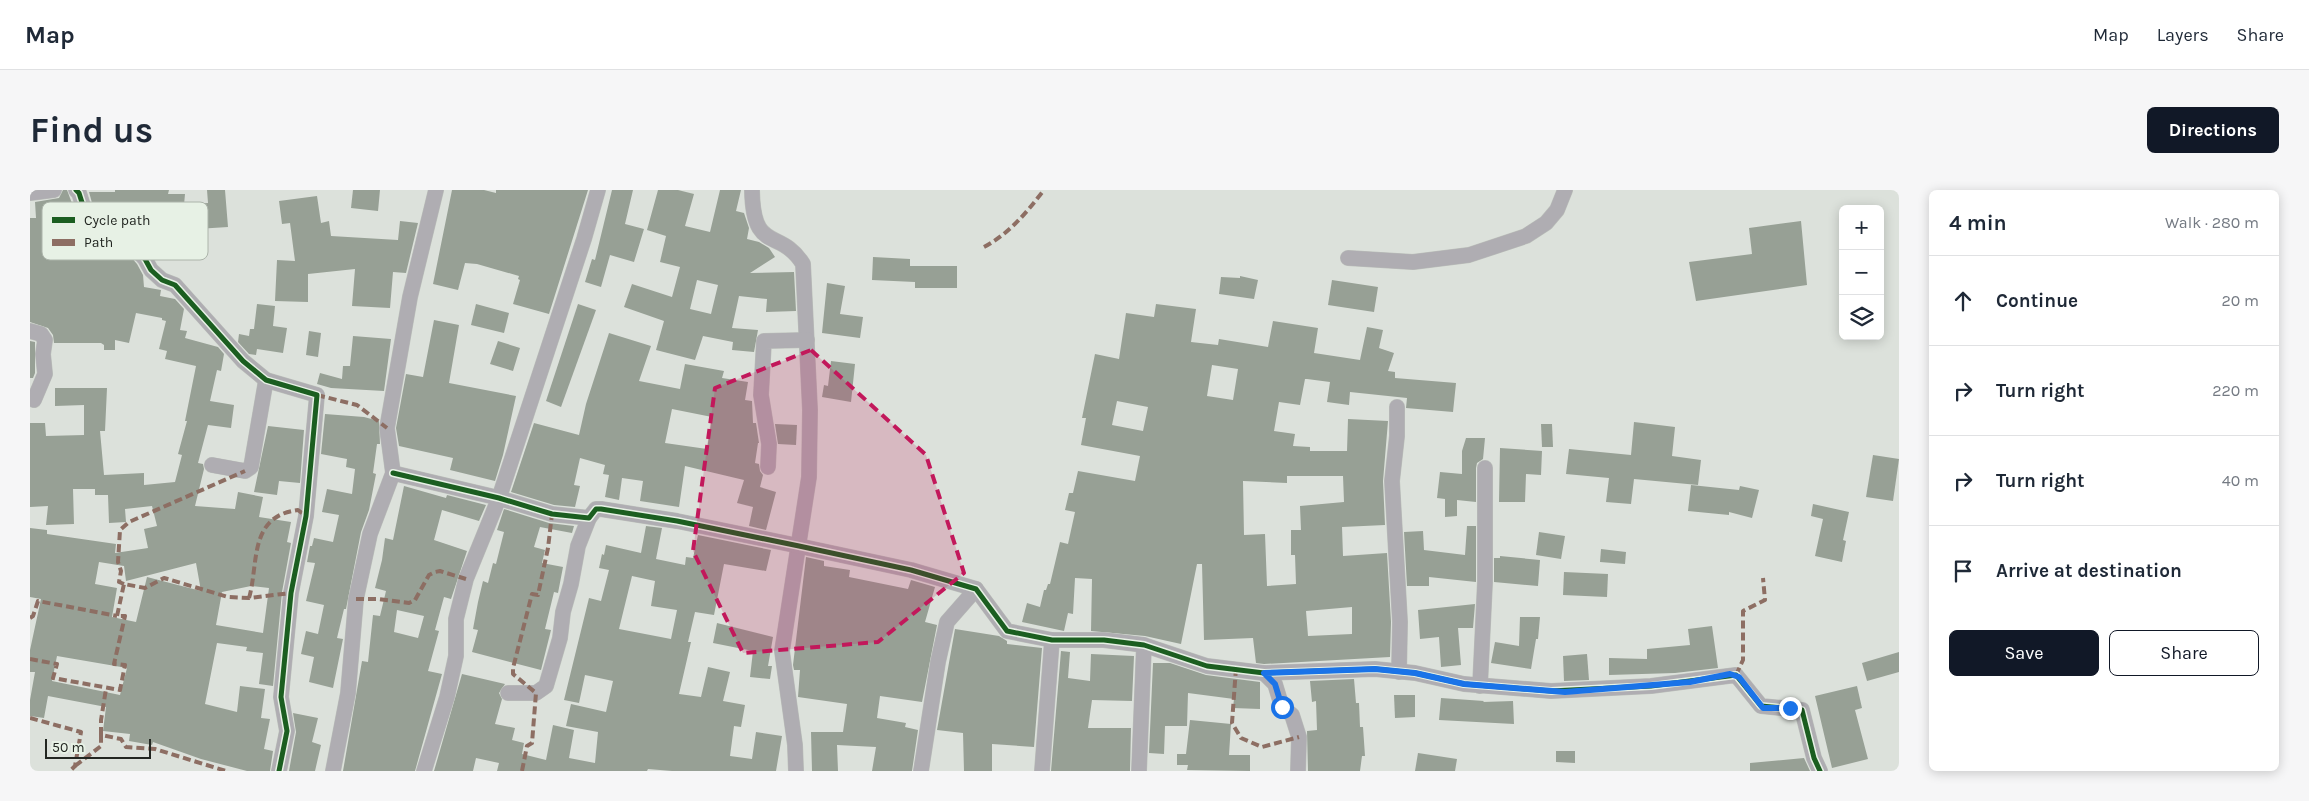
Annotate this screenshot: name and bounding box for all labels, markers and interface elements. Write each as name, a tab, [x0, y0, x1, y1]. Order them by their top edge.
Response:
text: Map	[25, 21, 75, 49]
text: Map	[2093, 24, 2129, 46]
text: Layers	[2157, 24, 2209, 46]
text: Share	[2237, 24, 2284, 46]
button: Directions	[2147, 107, 2279, 153]
text: Find us	[30, 110, 153, 151]
legend	[42, 202, 208, 260]
map controls	[1839, 205, 1884, 340]
button: +	[1839, 205, 1884, 250]
text: 4 min	[1949, 211, 2007, 235]
text: Cycle path	[84, 212, 150, 229]
text: Walk · 280 m	[2165, 213, 2259, 232]
text: Path	[84, 234, 113, 251]
button: −	[1839, 250, 1884, 295]
icon: ahead	[1949, 287, 1977, 315]
text: Continue	[1996, 290, 2078, 312]
text: 20 m	[2221, 291, 2259, 310]
button: layers	[1839, 295, 1884, 340]
icon: right	[1949, 377, 1977, 405]
text: Turn right	[1996, 380, 2085, 402]
text: 220 m	[2212, 381, 2259, 400]
icon: right	[1949, 467, 1977, 495]
text: Turn right	[1996, 470, 2085, 492]
text: 40 m	[2222, 471, 2259, 490]
icon: arrive	[1949, 557, 1977, 585]
text: Arrive at destination	[1996, 560, 2182, 582]
button: Save	[1949, 630, 2099, 676]
button: Share	[2109, 630, 2259, 676]
route start	[1271, 696, 1294, 719]
route end	[1779, 697, 1802, 720]
scale bar	[45, 736, 151, 759]
text: 50 m	[52, 739, 85, 756]

